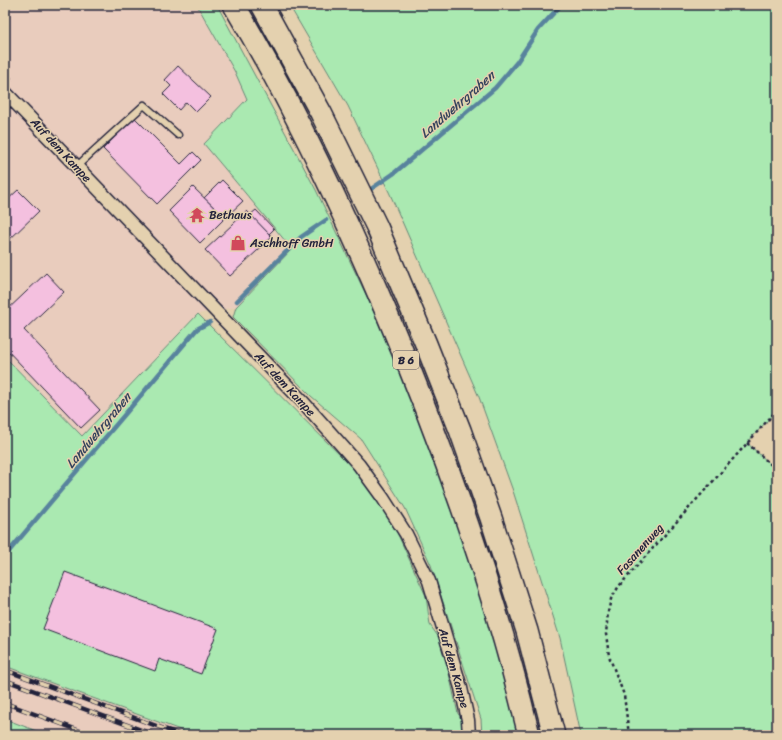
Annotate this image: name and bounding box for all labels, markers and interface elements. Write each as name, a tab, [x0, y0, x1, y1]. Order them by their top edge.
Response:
water label: Landwehrgraben	[415, 64, 502, 144]
street label: Auf dem Kampe	[24, 112, 97, 188]
place label: Bethaus	[209, 204, 252, 226]
temple icon: Bethaus	[188, 206, 206, 224]
place label: Aschhoff GmbH	[249, 232, 334, 254]
shop icon: Aschhoff GmbH	[229, 234, 247, 252]
street label: Auf dem Kampe	[248, 346, 321, 422]
road number: B 6	[393, 351, 419, 369]
water label: Landwehrgraben	[60, 386, 138, 473]
street label: Fasanenweg	[611, 518, 669, 580]
street label: Auf dem Kampe	[432, 624, 476, 711]

